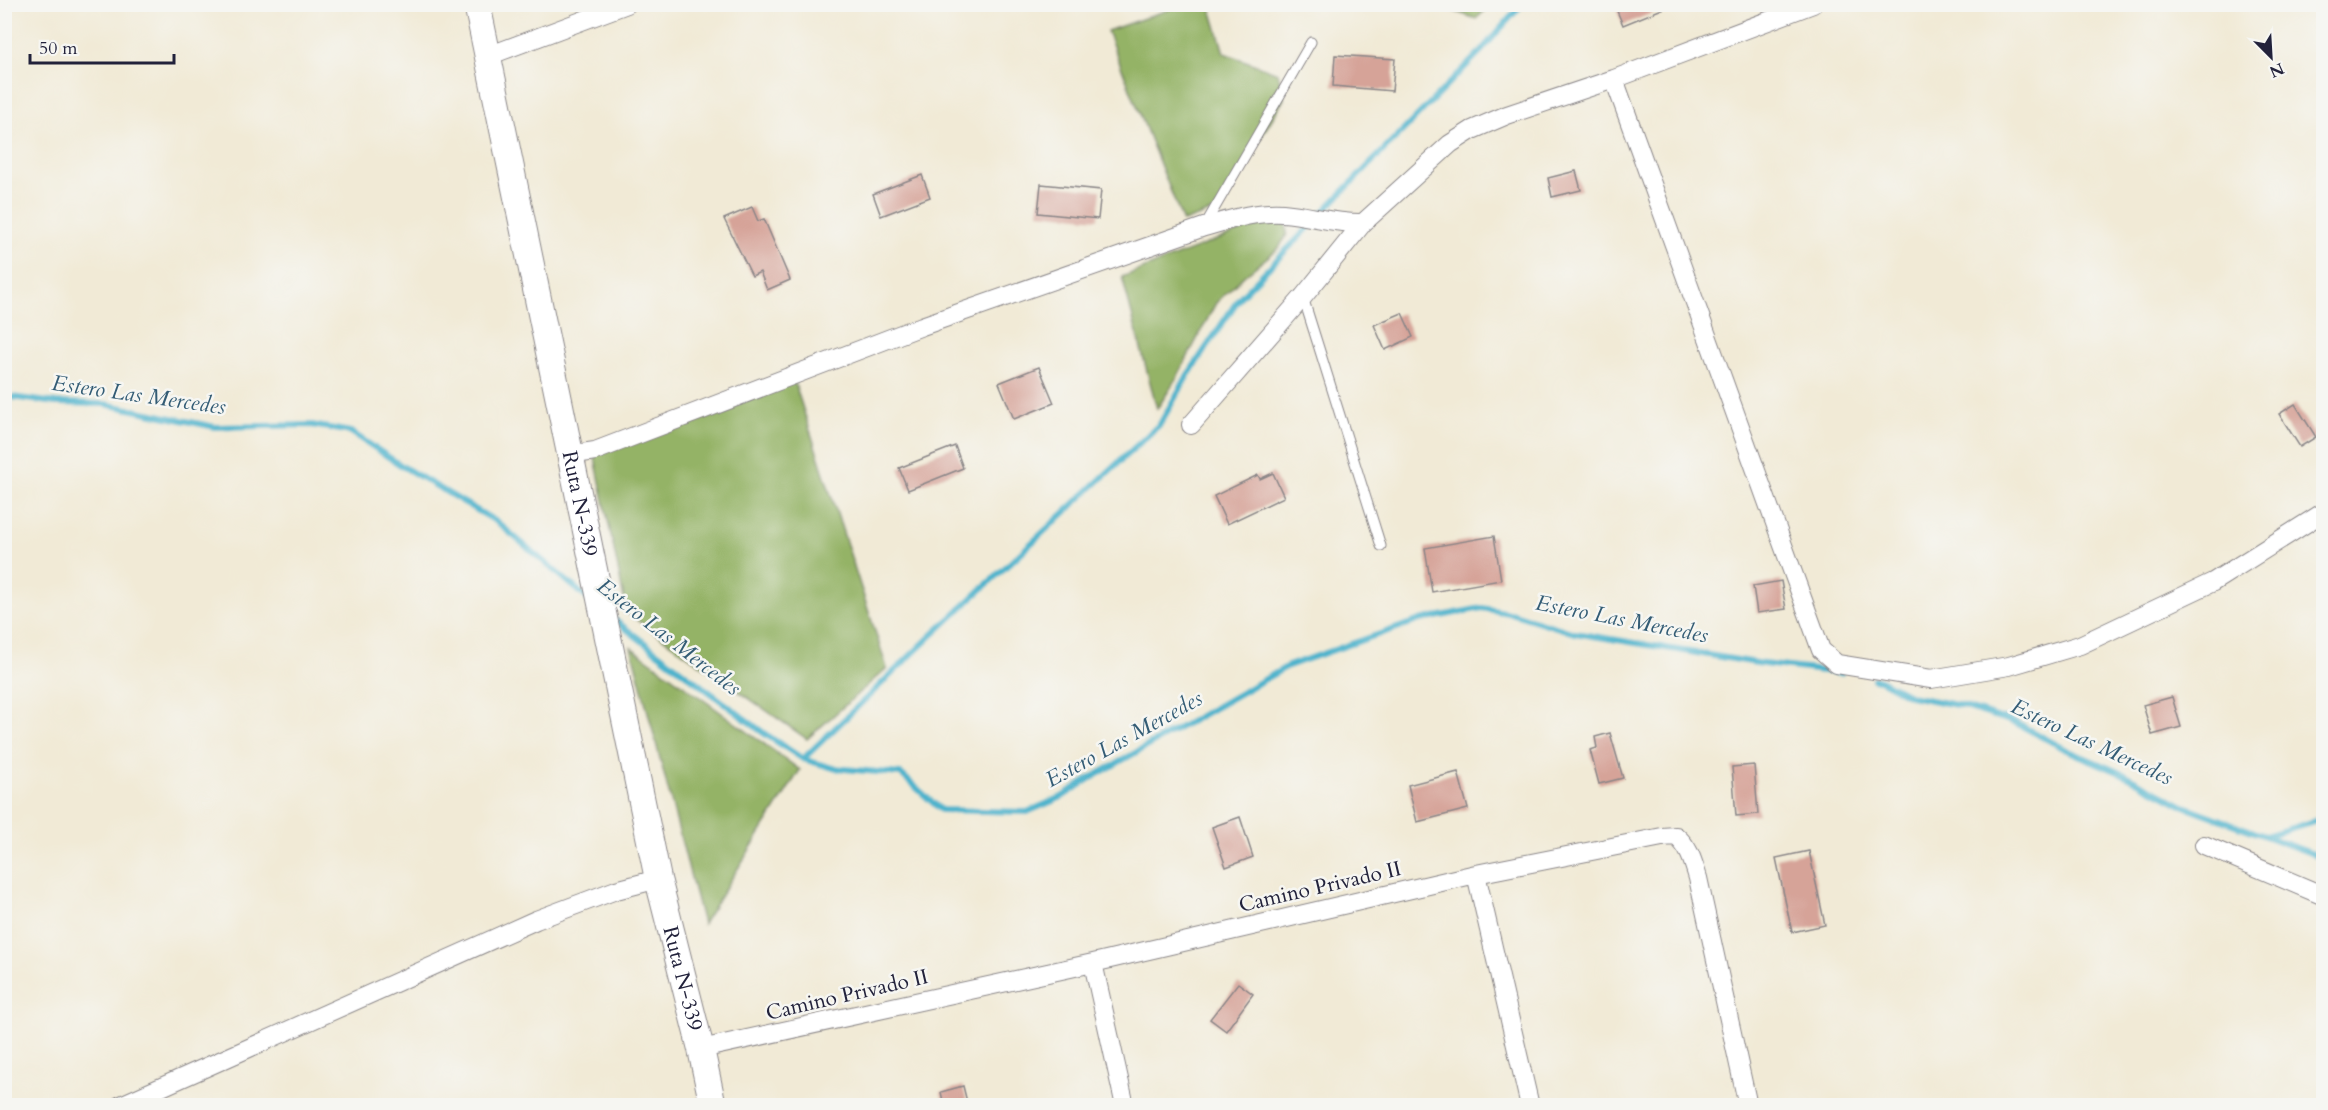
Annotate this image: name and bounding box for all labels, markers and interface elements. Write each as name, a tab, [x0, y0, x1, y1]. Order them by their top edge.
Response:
scale bar	[30, 27, 174, 65]
north arrow	[2241, 27, 2301, 87]
text: 50 m	[39, 36, 78, 61]
text: N	[2266, 57, 2288, 83]
water label: Estero Las Mercedes	[50, 368, 228, 422]
street label: Ruta N-339	[555, 448, 605, 559]
water label: Estero Las Mercedes	[591, 571, 748, 703]
water label: Estero Las Mercedes	[1533, 588, 1711, 651]
water label: Estero Las Mercedes	[1040, 683, 1208, 795]
water label: Estero Las Mercedes	[2006, 691, 2178, 793]
street label: Camino Privado II	[1236, 854, 1404, 920]
street label: Ruta N-339	[656, 923, 710, 1034]
street label: Camino Privado II	[763, 962, 931, 1028]

